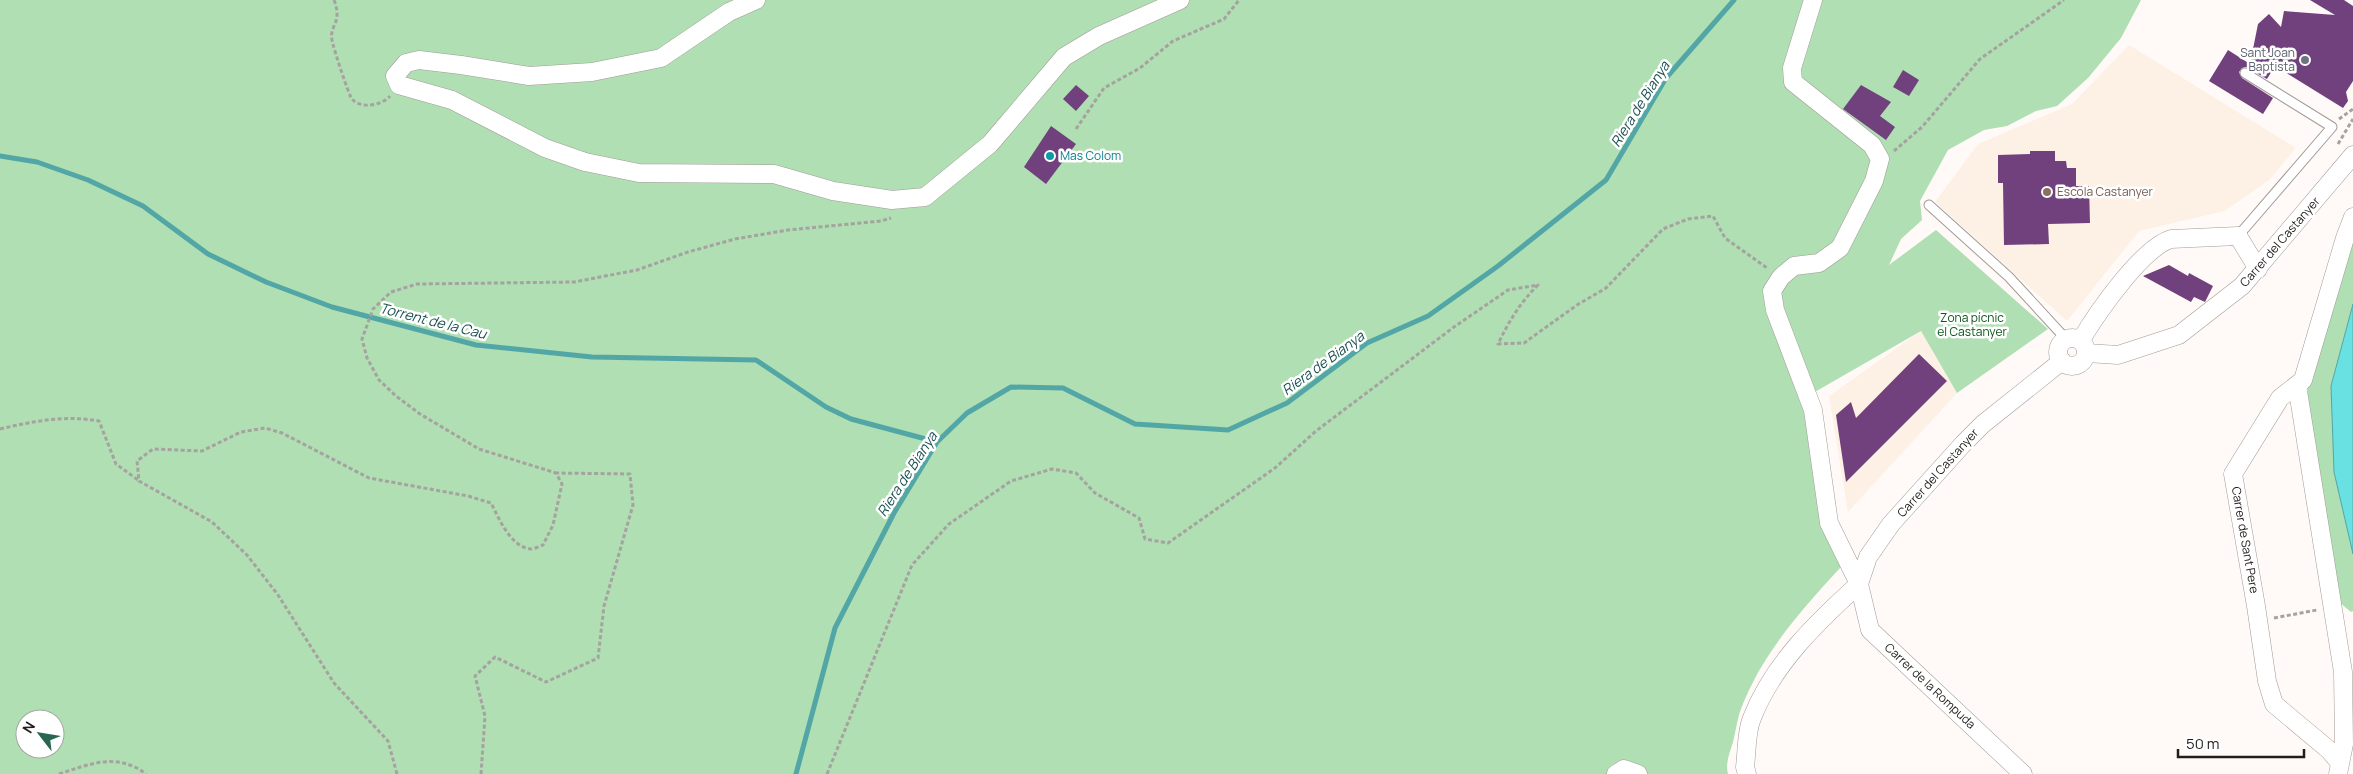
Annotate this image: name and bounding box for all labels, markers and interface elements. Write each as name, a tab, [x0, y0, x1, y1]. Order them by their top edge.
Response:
place label: Sant Joan Baptista	[2240, 44, 2295, 75]
marker: Sant Joan Baptista	[2299, 54, 2311, 66]
water label: Riera de Bianya	[1606, 56, 1674, 150]
place label: Mas Colom	[1060, 147, 1121, 164]
marker: Mas Colom	[1044, 150, 1056, 162]
place label: Escola Castanyer	[2057, 183, 2154, 200]
marker: Escola Castanyer	[2041, 186, 2053, 198]
street label: Carrer del Castanyer	[2236, 192, 2324, 290]
water label: Torrent de la Cau	[378, 298, 490, 343]
park label: Zona pícnic el Castanyer	[1937, 309, 2007, 340]
water label: Riera de Bianya	[1278, 326, 1369, 399]
street label: Carrer del Castanyer	[1893, 424, 1983, 521]
water label: Riera de Bianya	[872, 427, 942, 520]
street label: Carrer de Sant Pere	[2228, 485, 2263, 595]
street label: Carrer de la Rompuda	[1881, 639, 1980, 732]
north arrow	[15, 709, 65, 759]
text: N	[18, 718, 39, 736]
scale bar	[2178, 726, 2304, 758]
text: 50 m	[2186, 733, 2220, 754]

